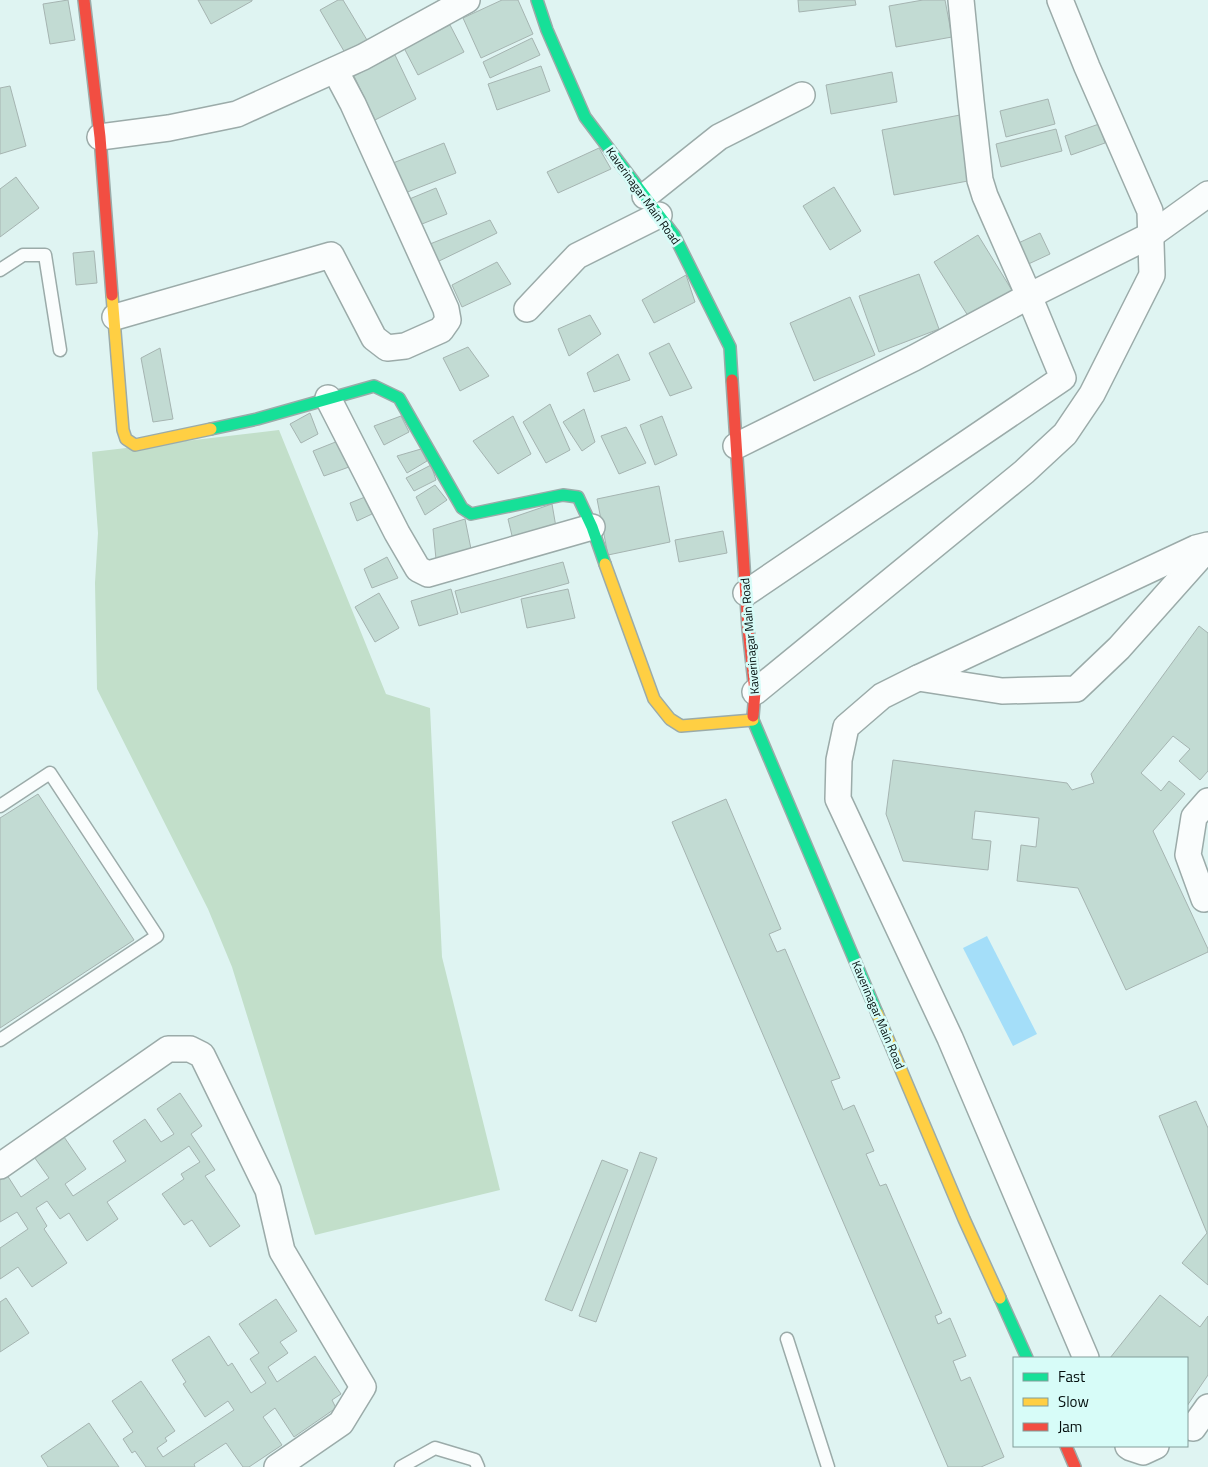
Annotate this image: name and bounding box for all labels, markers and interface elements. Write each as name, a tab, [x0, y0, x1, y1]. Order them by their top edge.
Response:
street label: Kaverinagar Main Road	[601, 143, 685, 248]
street label: Kaverinagar Main Road	[735, 577, 764, 695]
street label: Kaverinagar Main Road	[847, 957, 910, 1072]
legend	[1013, 1357, 1188, 1447]
text: Fast	[1058, 1365, 1086, 1388]
text: Slow	[1058, 1390, 1089, 1413]
text: Jam	[1058, 1415, 1082, 1438]

